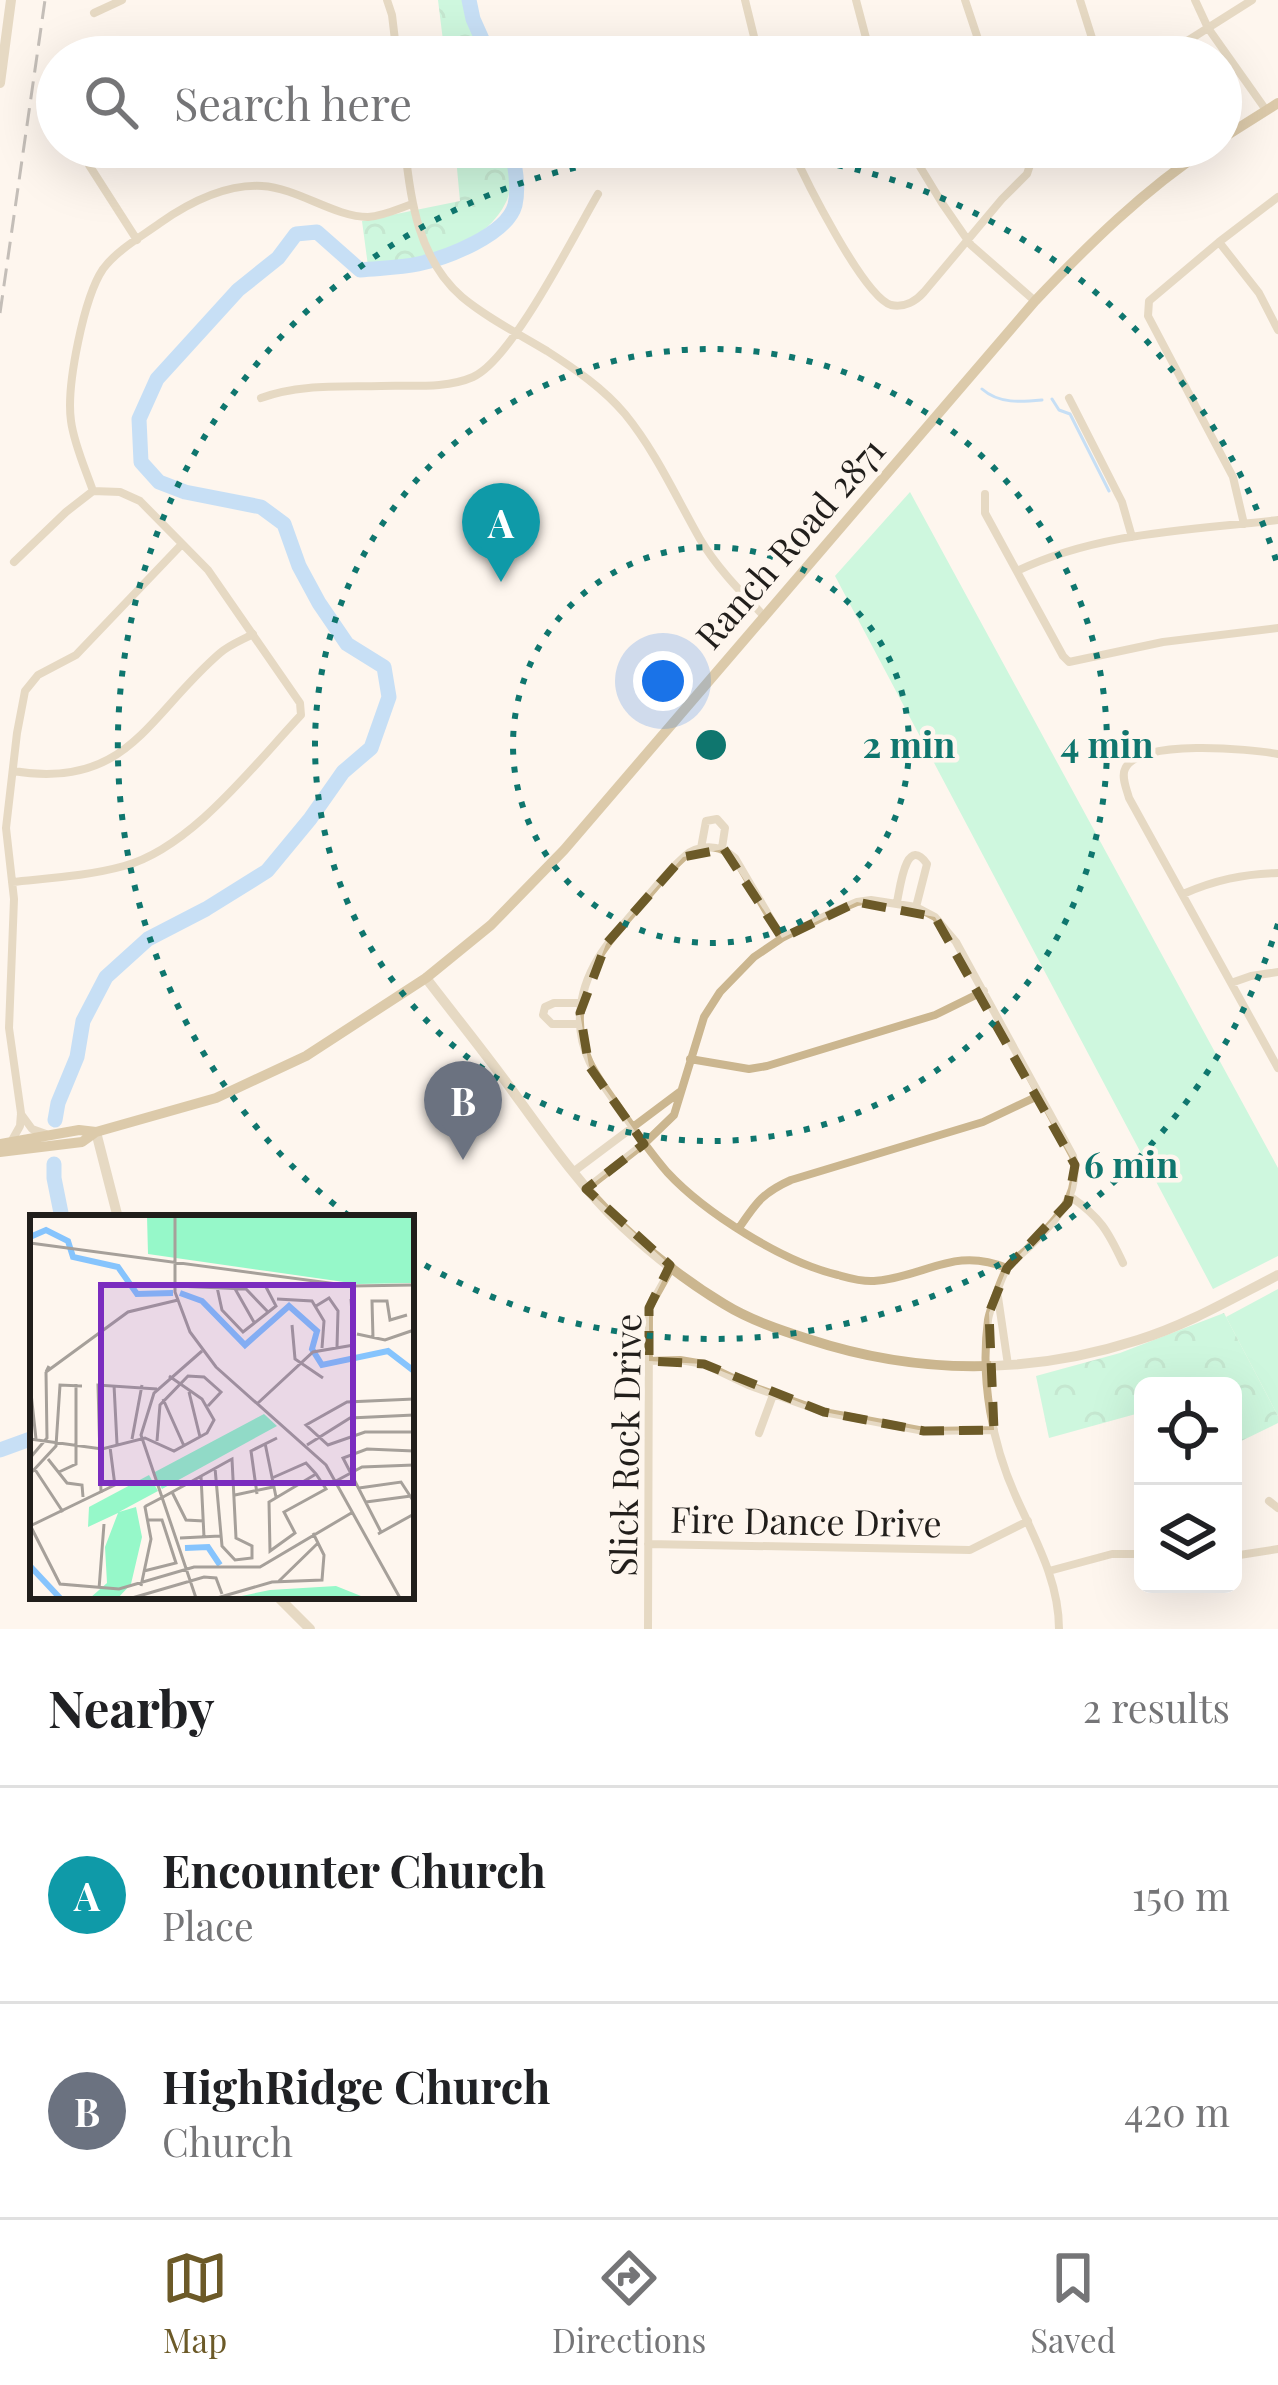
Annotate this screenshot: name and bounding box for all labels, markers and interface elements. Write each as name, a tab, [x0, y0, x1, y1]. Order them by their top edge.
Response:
search box	[36, 36, 1242, 168]
icon: search	[78, 69, 144, 135]
text: Search here	[174, 72, 412, 132]
street label: Ranch Road 2871	[684, 426, 894, 658]
pin: A	[462, 483, 540, 582]
your location	[633, 651, 693, 711]
text: 2 min	[863, 719, 955, 767]
text: 4 min	[1060, 719, 1154, 767]
centre of rings	[690, 724, 732, 766]
pin: B	[424, 1061, 502, 1160]
text: 6 min	[1084, 1139, 1178, 1187]
inset map	[30, 1215, 414, 1599]
street label: Slick Rock Drive	[598, 1313, 650, 1577]
map controls	[1134, 1377, 1242, 1593]
button: locate	[1134, 1377, 1242, 1485]
button: layers	[1134, 1485, 1242, 1593]
street label: Fire Dance Drive	[670, 1494, 942, 1546]
text: Nearby	[48, 1673, 214, 1741]
text: 2 results	[1083, 1681, 1230, 1733]
text: Encounter Church	[162, 1839, 546, 1899]
text: A	[74, 1869, 100, 1921]
text: 150 m	[1132, 1869, 1230, 1921]
text: Place	[162, 1899, 254, 1951]
text: HighRidge Church	[162, 2055, 550, 2115]
text: B	[74, 2085, 100, 2137]
text: 420 m	[1124, 2085, 1230, 2137]
text: Church	[162, 2115, 293, 2167]
tab: Map	[162, 2245, 228, 2361]
tab: Directions	[552, 2245, 706, 2361]
tab: Saved	[1030, 2245, 1116, 2361]

